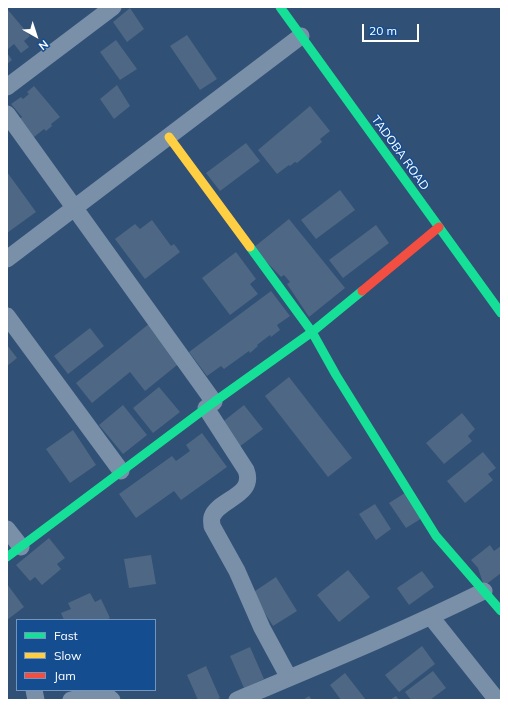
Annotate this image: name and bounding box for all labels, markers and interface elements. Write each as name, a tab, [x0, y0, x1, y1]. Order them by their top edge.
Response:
north arrow	[16, 16, 56, 56]
scale bar	[364, 16, 421, 42]
text: 20 m	[369, 23, 397, 38]
text: N	[36, 37, 51, 53]
street label: TADOBA ROAD	[368, 113, 432, 193]
legend	[16, 619, 156, 691]
text: Fast	[54, 628, 78, 643]
text: Slow	[54, 648, 82, 663]
text: Jam	[54, 668, 76, 683]

